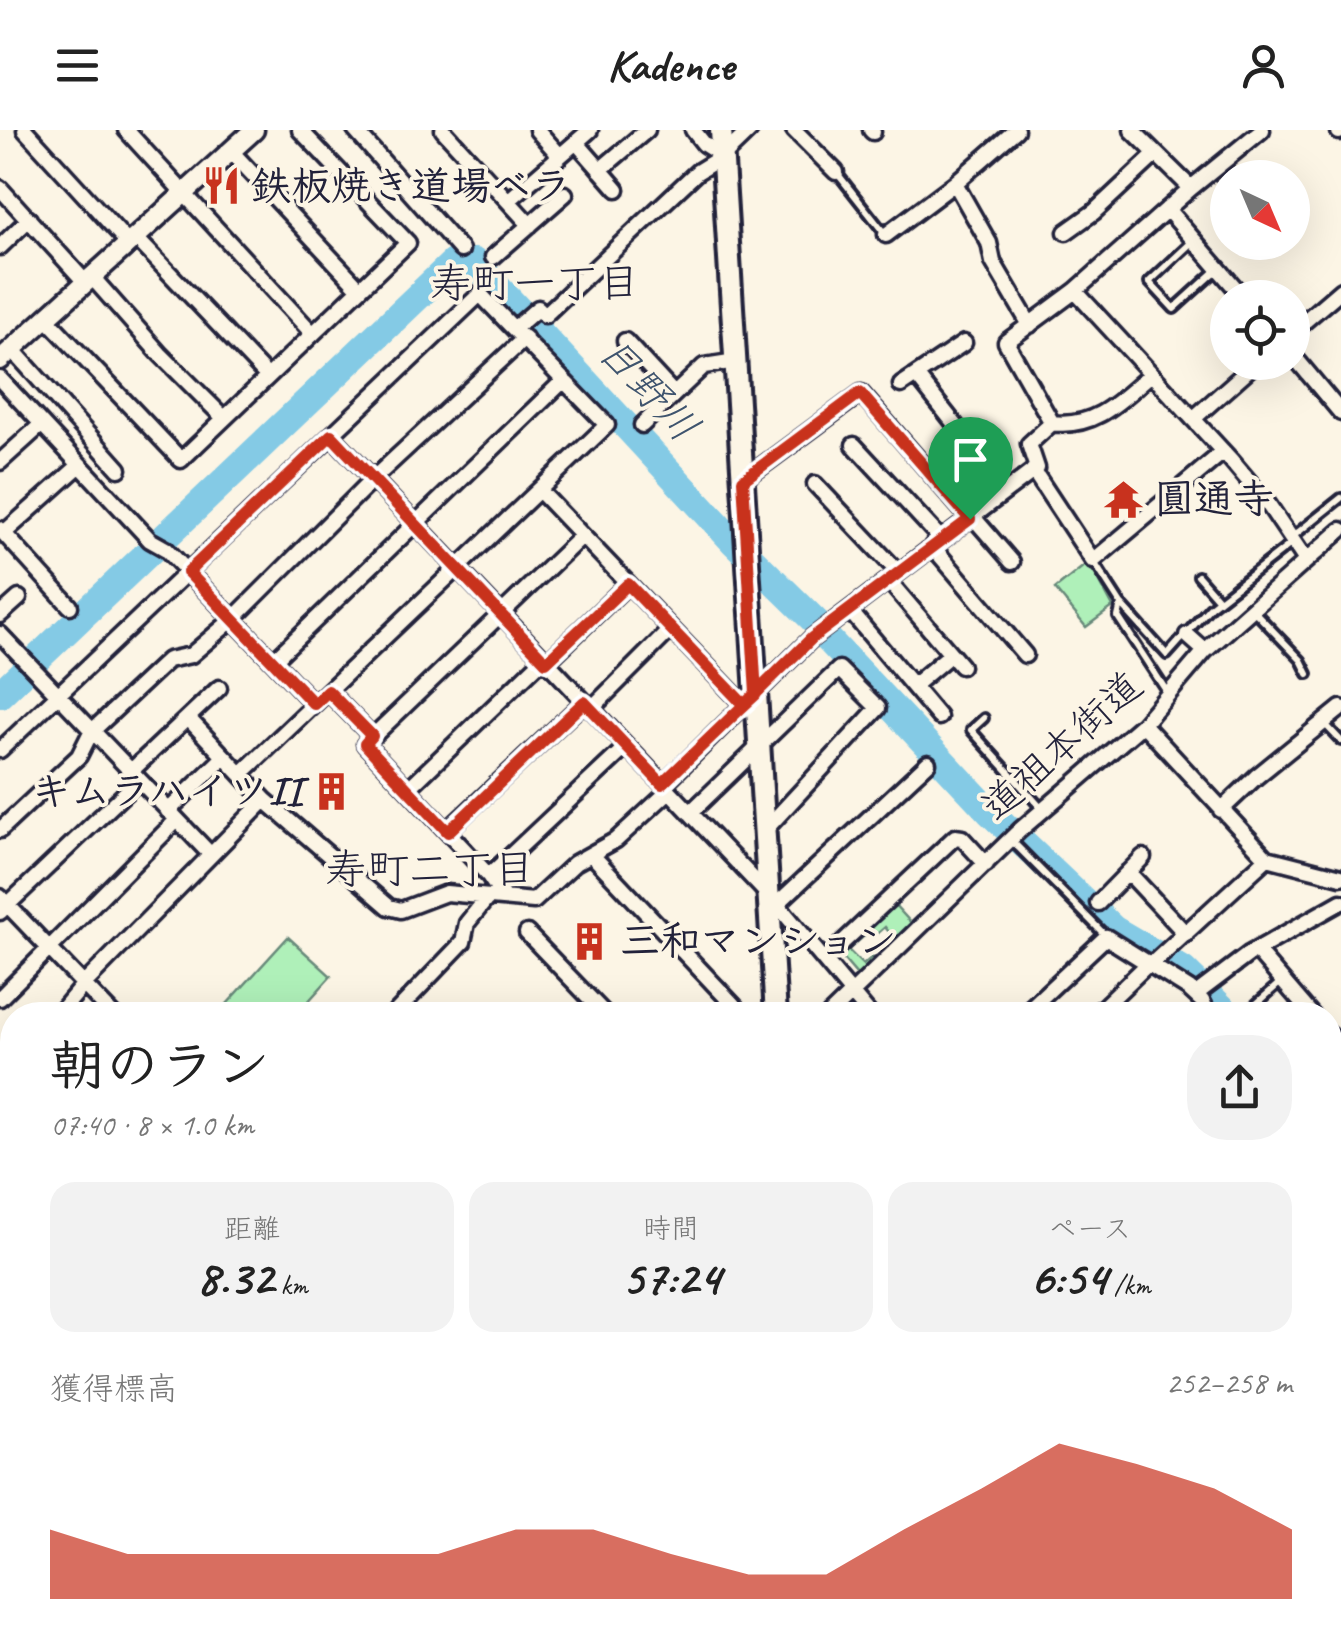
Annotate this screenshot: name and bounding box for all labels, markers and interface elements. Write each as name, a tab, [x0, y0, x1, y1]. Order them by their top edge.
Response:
text: Kadence	[607, 37, 734, 94]
icon: menu	[50, 38, 105, 93]
icon: person	[1236, 38, 1291, 93]
north arrow	[1210, 160, 1310, 260]
map controls	[1210, 160, 1310, 380]
place label: 鉄板焼き道場ベラ	[251, 161, 571, 211]
restaurant icon: 鉄板焼き道場ベラ	[200, 165, 242, 207]
district label: 寿町一丁目	[430, 257, 640, 310]
button: locate	[1210, 280, 1310, 380]
water label: 日野川	[586, 325, 710, 453]
pin	[928, 417, 1013, 520]
icon: arrive	[943, 432, 998, 487]
place label: 圓通寺	[1154, 474, 1274, 524]
temple icon: 圓通寺	[1103, 478, 1145, 520]
street label: 道祖本街道	[971, 661, 1153, 831]
place label: キムラハイツII	[31, 766, 310, 816]
building icon: キムラハイツII	[311, 770, 353, 812]
district label: 寿町二丁目	[325, 843, 535, 896]
place label: 三和マンション	[620, 916, 897, 966]
building icon: 三和マンション	[569, 920, 611, 962]
text: 朝のラン	[50, 1031, 270, 1101]
button: share	[1187, 1035, 1292, 1140]
text: 07:40 · 8 × 1.0 km	[50, 1104, 254, 1145]
text: 距離	[224, 1211, 280, 1246]
text: 時間	[643, 1211, 699, 1246]
text: ペース	[1049, 1211, 1131, 1246]
text: 8.32	[196, 1246, 274, 1309]
text: 57:24	[622, 1246, 720, 1309]
text: 6:54	[1029, 1246, 1107, 1309]
text: km	[274, 1267, 308, 1302]
text: /km	[1107, 1267, 1151, 1302]
text: 252–258 m	[1166, 1362, 1292, 1403]
text: 獲得標高	[50, 1368, 178, 1409]

